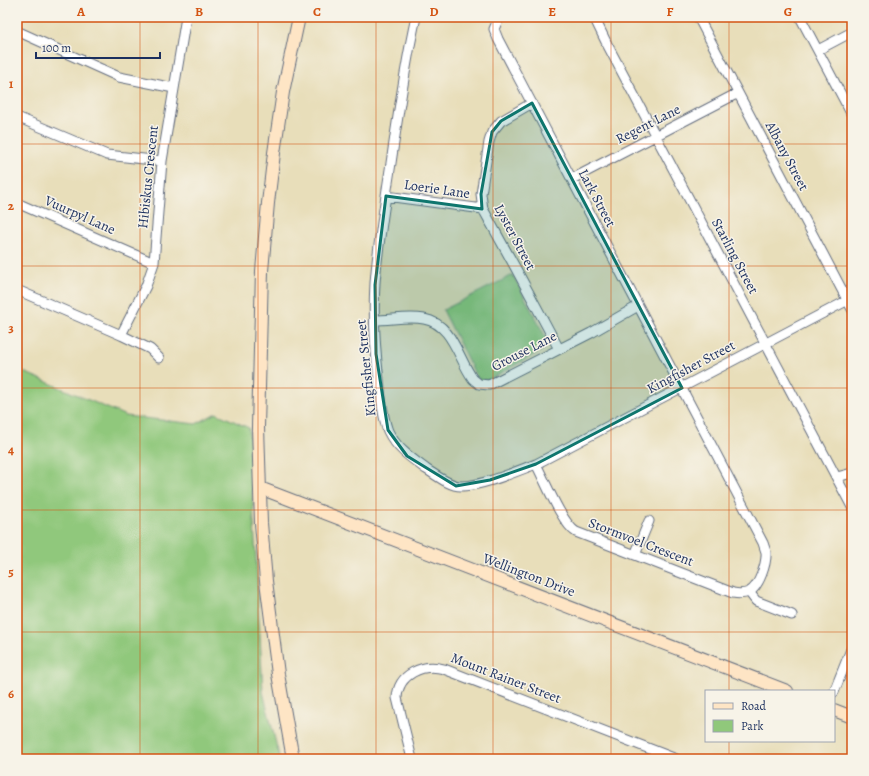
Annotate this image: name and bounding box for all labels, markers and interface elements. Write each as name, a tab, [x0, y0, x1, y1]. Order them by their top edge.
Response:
text: A	[76, 3, 86, 20]
text: B	[195, 3, 203, 20]
text: C	[313, 3, 321, 20]
text: D	[429, 3, 439, 20]
text: E	[548, 3, 556, 20]
text: F	[667, 3, 674, 20]
text: G	[784, 3, 792, 20]
scale bar	[36, 34, 160, 60]
text: 100 m	[42, 40, 71, 56]
text: 1	[9, 75, 14, 92]
street label: Regent Lane	[612, 100, 684, 148]
street label: Albany Street	[760, 117, 813, 194]
street label: Hibiskus Crescent	[133, 124, 163, 230]
street label: Lark Street	[574, 166, 620, 231]
street label: Loerie Lane	[403, 175, 471, 203]
street label: Vuurpyl Lane	[41, 191, 118, 239]
text: 2	[8, 197, 15, 214]
street label: Lyster Street	[490, 201, 541, 274]
street label: Starling Street	[707, 215, 763, 298]
street label: Kingfisher Street	[351, 318, 381, 417]
text: 3	[8, 319, 14, 336]
street label: Grouse Lane	[488, 326, 560, 376]
street label: Kingfisher Street	[644, 336, 739, 398]
text: 4	[8, 441, 14, 458]
street label: Stormvoel Crescent	[586, 513, 697, 571]
street label: Wellington Drive	[479, 548, 578, 601]
text: 5	[8, 563, 14, 580]
street label: Mount Rainer Street	[448, 648, 564, 708]
text: 6	[8, 685, 14, 702]
legend	[705, 690, 835, 742]
text: Road	[741, 698, 767, 714]
text: Park	[741, 718, 764, 734]

